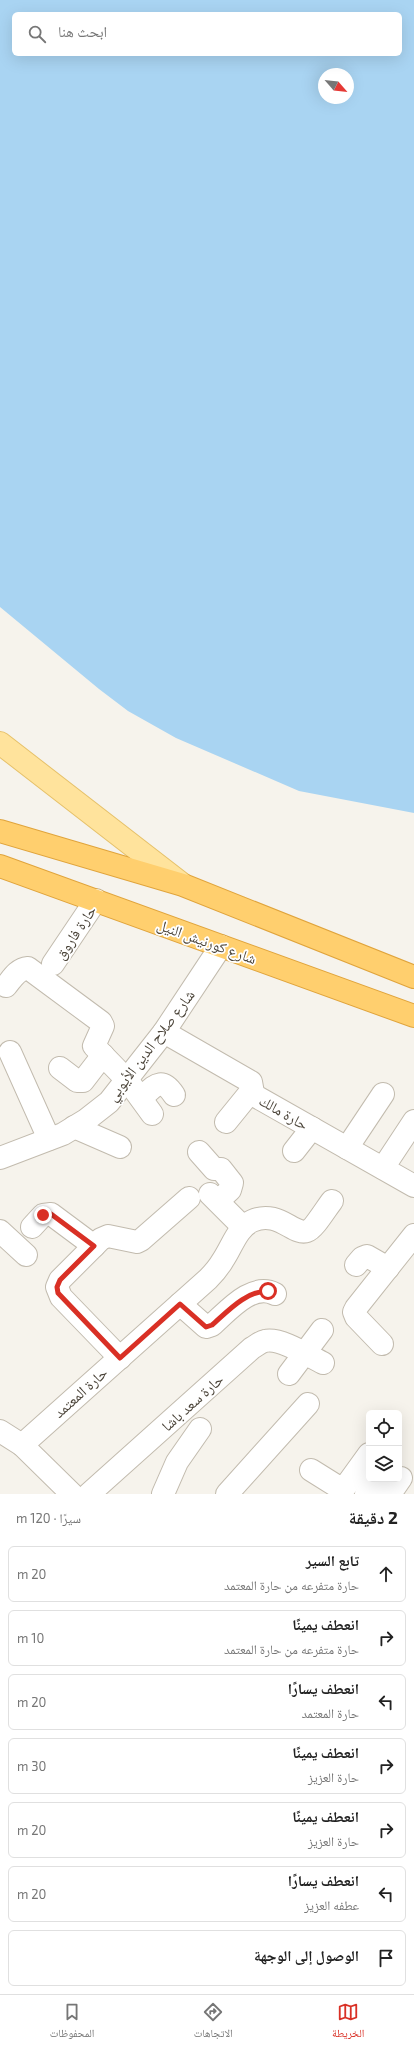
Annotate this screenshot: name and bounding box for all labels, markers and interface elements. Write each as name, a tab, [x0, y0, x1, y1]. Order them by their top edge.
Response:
search box	[12, 12, 402, 56]
text: ابحث هنا	[58, 22, 107, 40]
icon: search	[26, 23, 48, 45]
north arrow	[318, 68, 354, 104]
street label: حارة فاروق	[50, 901, 101, 964]
street label: شارع كورنيش النيل	[154, 915, 259, 969]
street label: شارع صلاح الدين الأيوبي	[102, 986, 201, 1107]
street label: حارة مالك	[256, 1091, 312, 1134]
route end	[34, 1206, 52, 1224]
route start	[259, 1282, 277, 1300]
street label: حارة المعتمد	[49, 1363, 112, 1422]
street label: حارة سعد باشا	[157, 1369, 228, 1435]
map controls	[366, 1410, 402, 1482]
button: locate	[366, 1410, 402, 1446]
button: layers	[366, 1446, 402, 1482]
text: 2 دقيقة	[349, 1507, 398, 1527]
text: سيرًا · 120 m	[16, 1510, 81, 1526]
text: تابع السير	[306, 1551, 359, 1569]
icon: ahead	[375, 1563, 397, 1585]
text: 20 m	[17, 1566, 46, 1582]
text: حارة متفرعه من حارة المعتمد	[224, 1577, 359, 1593]
text: انعطف يمينًا	[292, 1615, 359, 1633]
icon: right	[375, 1627, 397, 1649]
text: 10 m	[17, 1630, 44, 1646]
text: حارة متفرعه من حارة المعتمد	[224, 1641, 359, 1657]
text: انعطف يسارًا	[288, 1679, 359, 1697]
icon: left	[375, 1691, 397, 1713]
text: 20 m	[17, 1694, 46, 1710]
text: حارة المعتمد	[301, 1705, 359, 1721]
text: انعطف يمينًا	[292, 1743, 359, 1761]
icon: right	[375, 1755, 397, 1777]
text: 30 m	[17, 1758, 46, 1774]
text: حارة العزيز	[308, 1769, 359, 1785]
text: انعطف يمينًا	[292, 1807, 359, 1825]
icon: right	[375, 1819, 397, 1841]
text: 20 m	[17, 1822, 46, 1838]
text: حارة العزيز	[308, 1833, 359, 1849]
text: انعطف يسارًا	[288, 1871, 359, 1889]
icon: left	[375, 1883, 397, 1905]
text: 20 m	[17, 1886, 46, 1902]
text: عطفه العزيز	[304, 1897, 359, 1913]
text: الوصول إلى الوجهة	[254, 1946, 359, 1964]
icon: arrive	[375, 1947, 397, 1969]
tab: المحفوظات	[50, 2001, 94, 2044]
tab: الاتجاهات	[194, 2001, 233, 2044]
tab: الخريطة	[332, 2001, 364, 2044]

